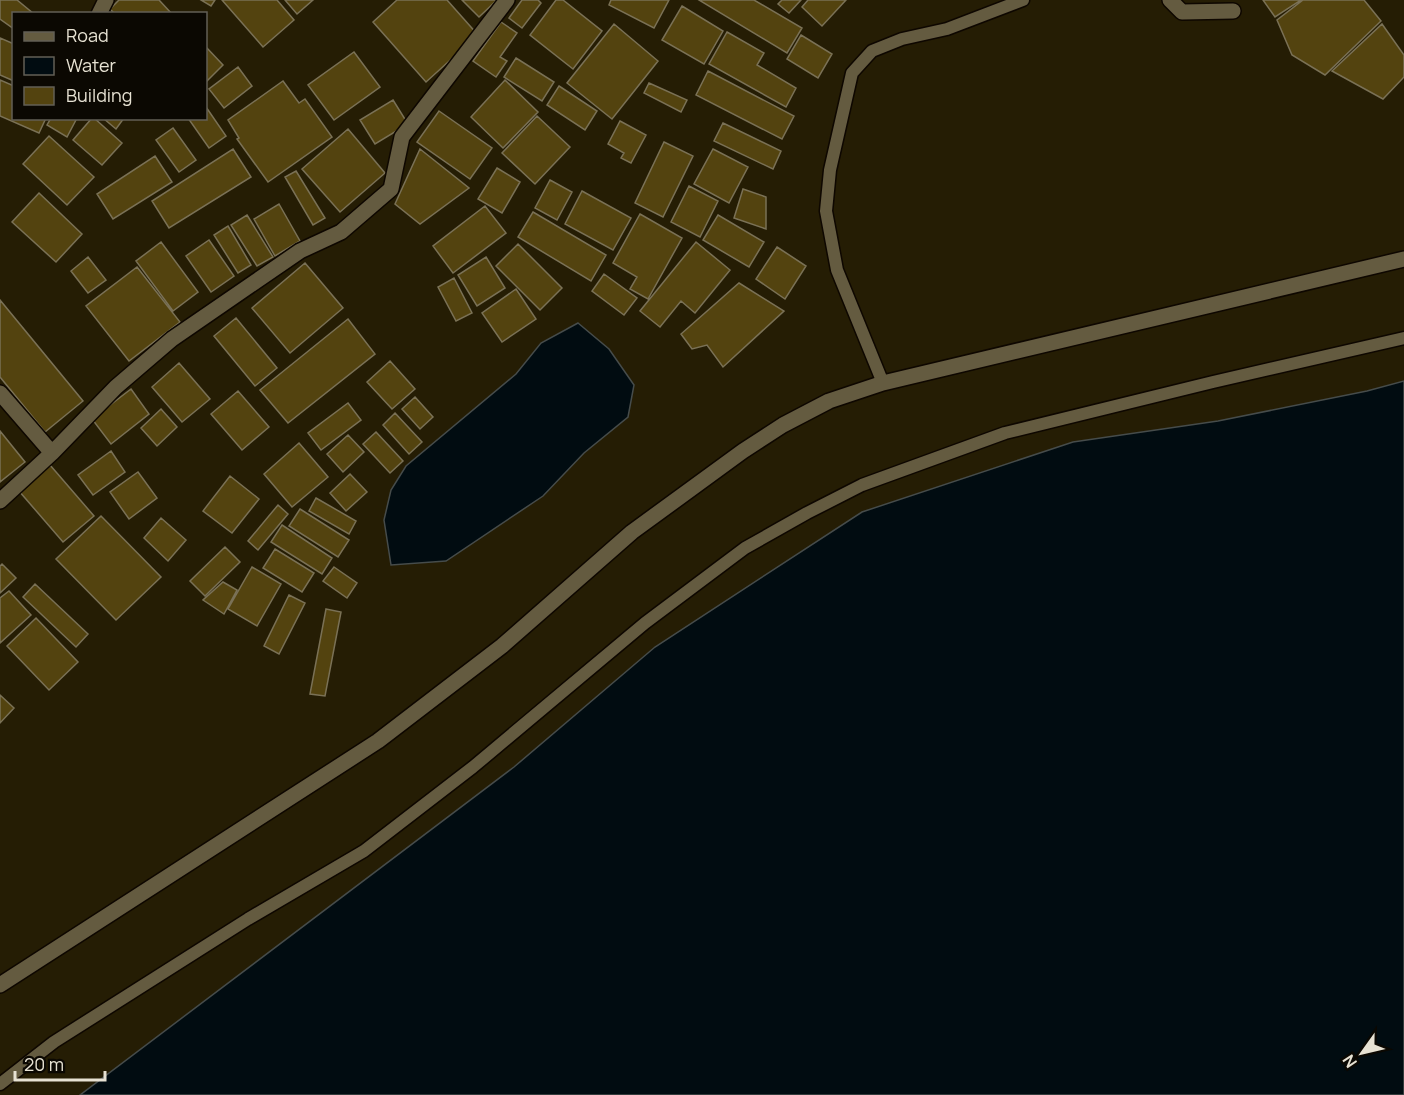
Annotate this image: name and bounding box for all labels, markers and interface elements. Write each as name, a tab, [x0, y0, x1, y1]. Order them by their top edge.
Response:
legend	[12, 12, 207, 120]
text: Road	[66, 23, 109, 47]
text: Water	[66, 53, 116, 77]
text: Building	[66, 83, 132, 107]
north arrow	[1332, 1023, 1392, 1083]
scale bar	[15, 1044, 105, 1082]
text: N	[1337, 1050, 1362, 1072]
text: 20 m	[24, 1052, 64, 1076]

